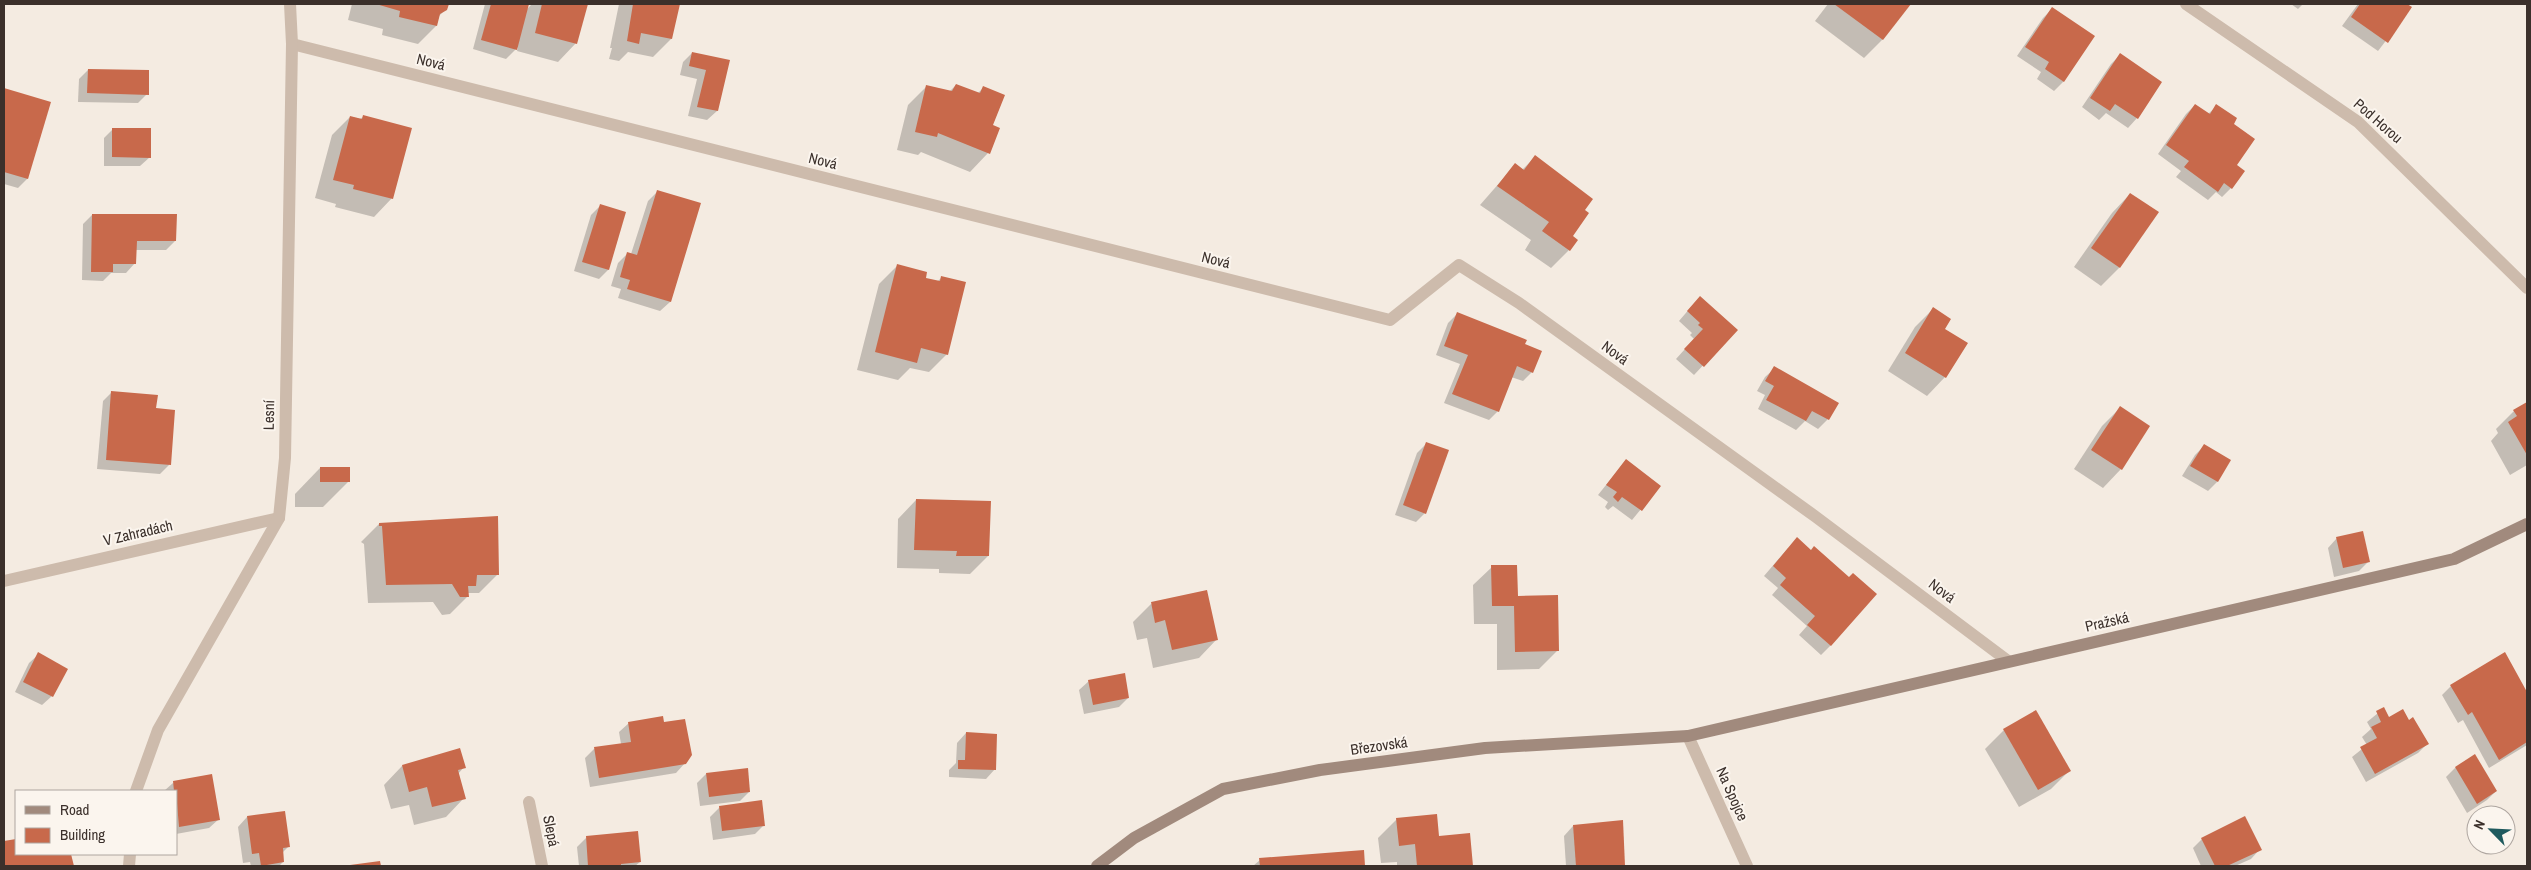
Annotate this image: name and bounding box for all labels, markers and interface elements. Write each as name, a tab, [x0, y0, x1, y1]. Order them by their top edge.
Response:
street label: Nová	[415, 48, 448, 75]
street label: Pod Horou	[2349, 93, 2407, 148]
street label: Nová	[807, 147, 840, 174]
street label: Nová	[1200, 246, 1233, 273]
street label: Nová	[1598, 336, 1633, 370]
street label: Lesní	[258, 399, 279, 430]
street label: V Zahradách	[101, 514, 175, 551]
street label: Nová	[1925, 574, 1960, 608]
street label: Pražská	[2083, 606, 2131, 637]
street label: Březovská	[1349, 731, 1409, 760]
street label: Na Spojce	[1711, 764, 1754, 824]
legend	[15, 790, 178, 855]
text: Road	[60, 799, 89, 820]
north arrow	[2466, 805, 2516, 855]
street label: Slepá	[538, 813, 565, 848]
text: N	[2469, 817, 2489, 832]
text: Building	[60, 824, 105, 845]

